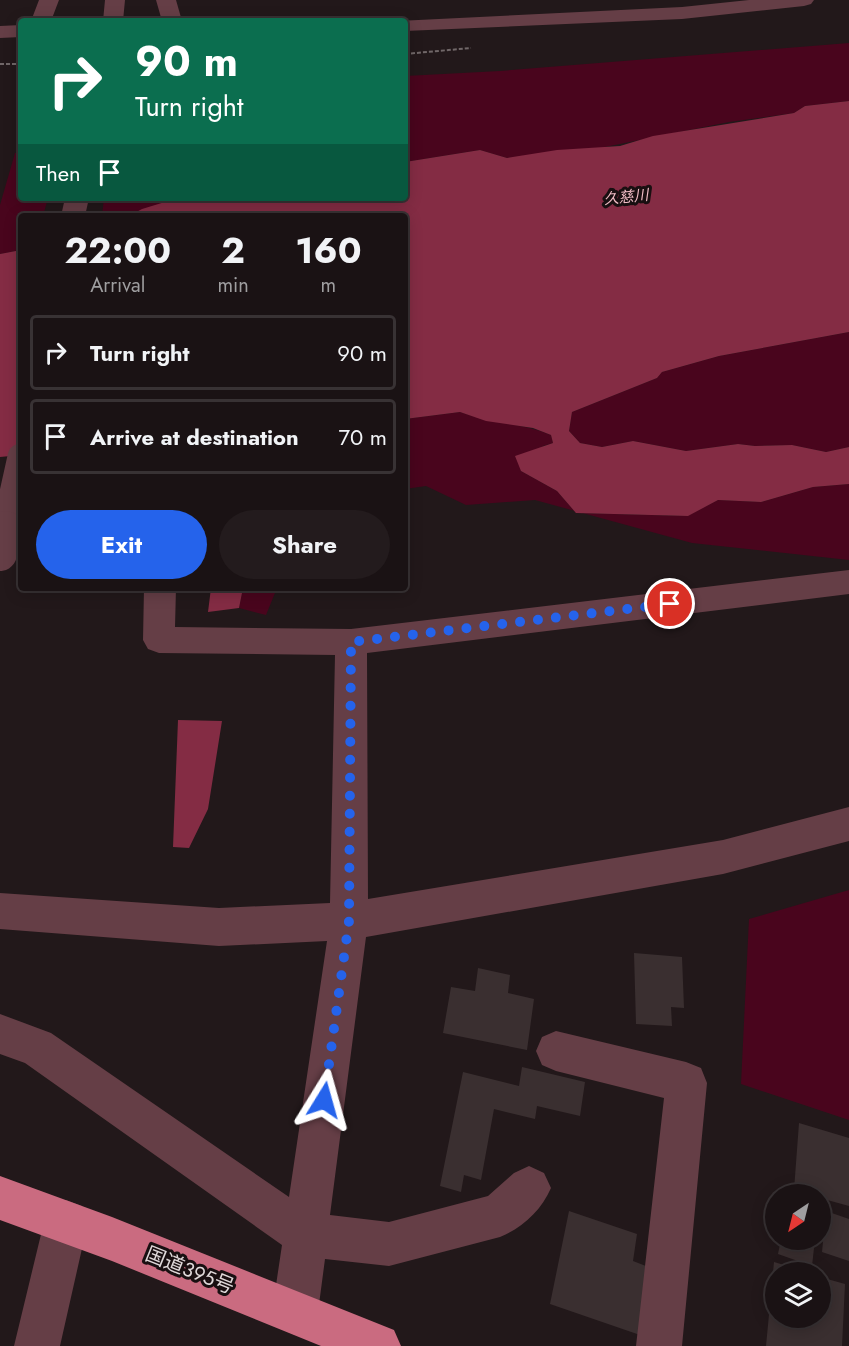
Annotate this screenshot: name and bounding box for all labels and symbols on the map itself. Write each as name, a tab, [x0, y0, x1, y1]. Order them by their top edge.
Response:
water label: 久慈川	[602, 184, 652, 210]
pin	[644, 578, 695, 629]
position arrow	[292, 1068, 356, 1132]
north arrow	[765, 1184, 831, 1250]
street label: 国道395号	[141, 1239, 239, 1301]

